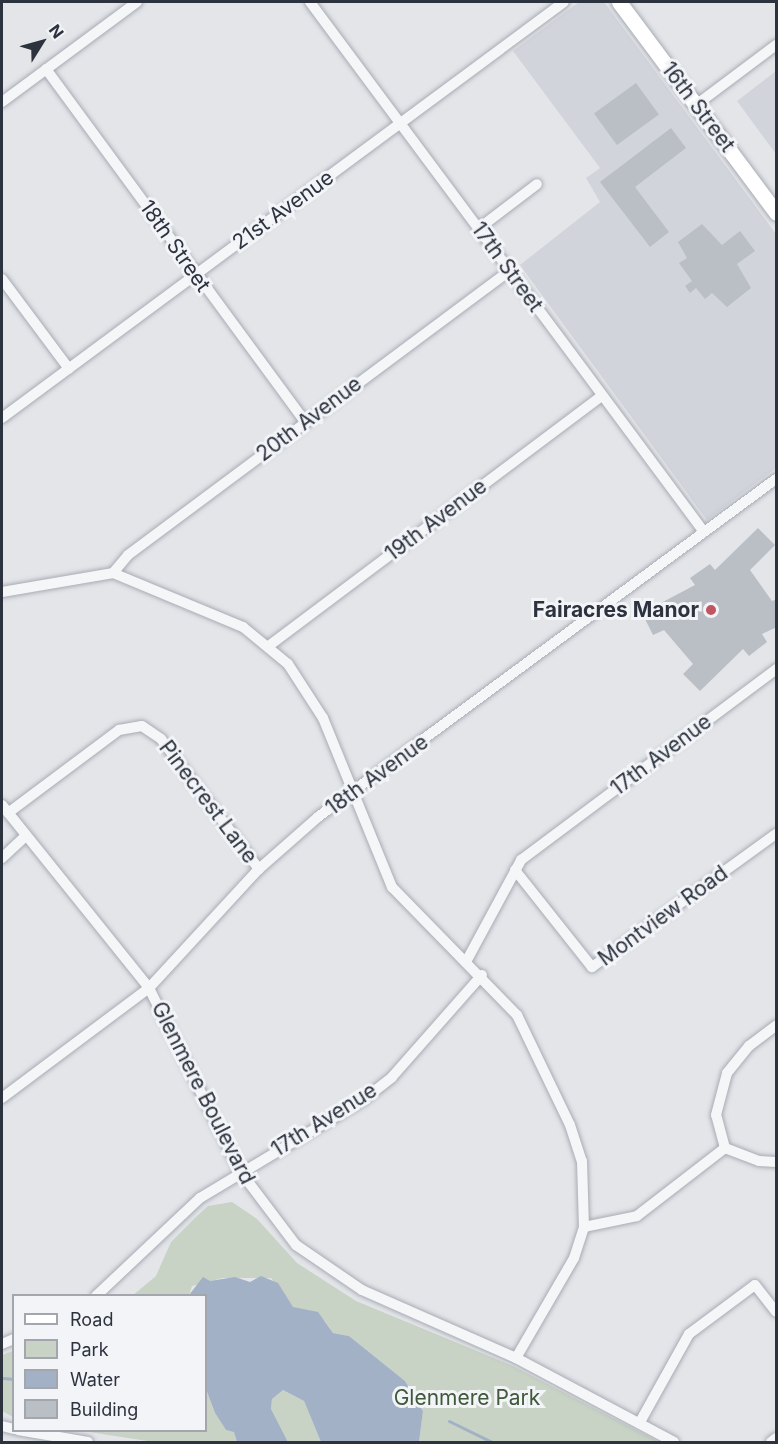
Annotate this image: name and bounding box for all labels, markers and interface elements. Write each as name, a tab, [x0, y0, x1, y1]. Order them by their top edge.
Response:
north arrow	[12, 12, 72, 72]
text: N	[45, 20, 68, 42]
street label: 16th Street	[656, 57, 740, 157]
street label: 21st Avenue	[227, 165, 339, 255]
street label: 18th Street	[134, 195, 216, 297]
street label: 17th Street	[466, 217, 548, 317]
street label: 20th Avenue	[251, 371, 367, 467]
street label: 19th Avenue	[380, 474, 492, 566]
place label: Fairacres Manor	[533, 597, 699, 623]
marker: Fairacres Manor	[704, 603, 718, 617]
street label: 17th Avenue	[606, 709, 716, 801]
street label: 18th Avenue	[321, 729, 433, 821]
street label: Pinecrest Lane	[154, 736, 262, 868]
street label: Montview Road	[593, 861, 733, 971]
street label: Glenmere Boulevard	[146, 998, 260, 1188]
street label: 17th Avenue	[267, 1078, 381, 1162]
legend	[12, 1294, 207, 1432]
text: Road	[70, 1309, 113, 1330]
text: Park	[70, 1339, 109, 1360]
text: Water	[70, 1369, 120, 1390]
park label: Glenmere Park	[394, 1385, 540, 1411]
text: Building	[70, 1399, 138, 1420]

